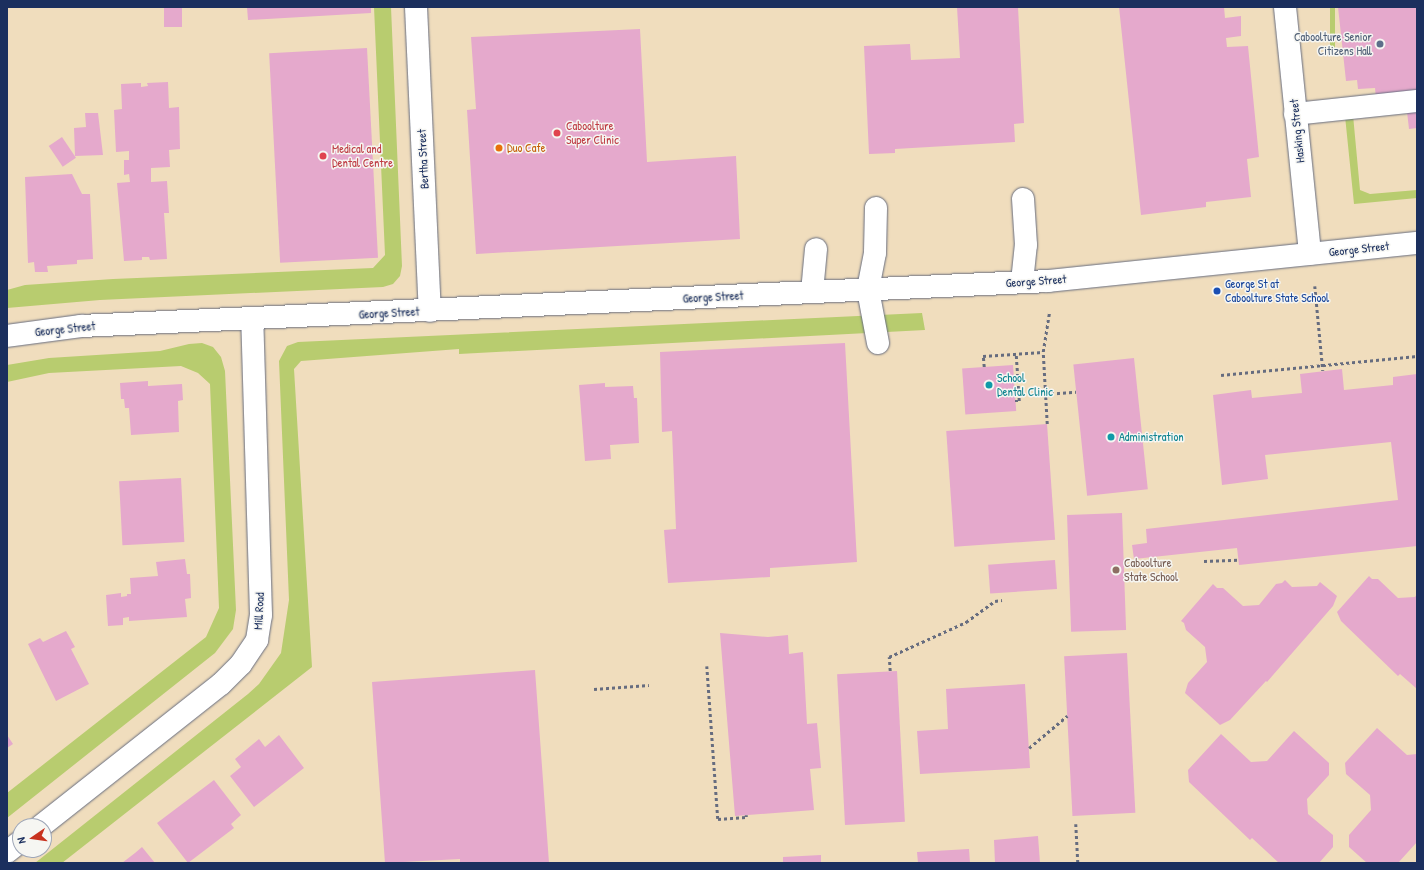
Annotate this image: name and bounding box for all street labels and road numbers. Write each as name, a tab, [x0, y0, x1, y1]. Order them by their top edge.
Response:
street label: Hasking Street	[1286, 98, 1308, 164]
street label: Bertha Street	[414, 129, 432, 189]
street label: George Street	[1328, 239, 1390, 259]
street label: George Street	[1005, 272, 1067, 290]
street label: George Street	[682, 288, 744, 306]
street label: George Street	[358, 304, 420, 322]
street label: George Street	[34, 319, 96, 339]
street label: Mill Road	[251, 592, 267, 630]

